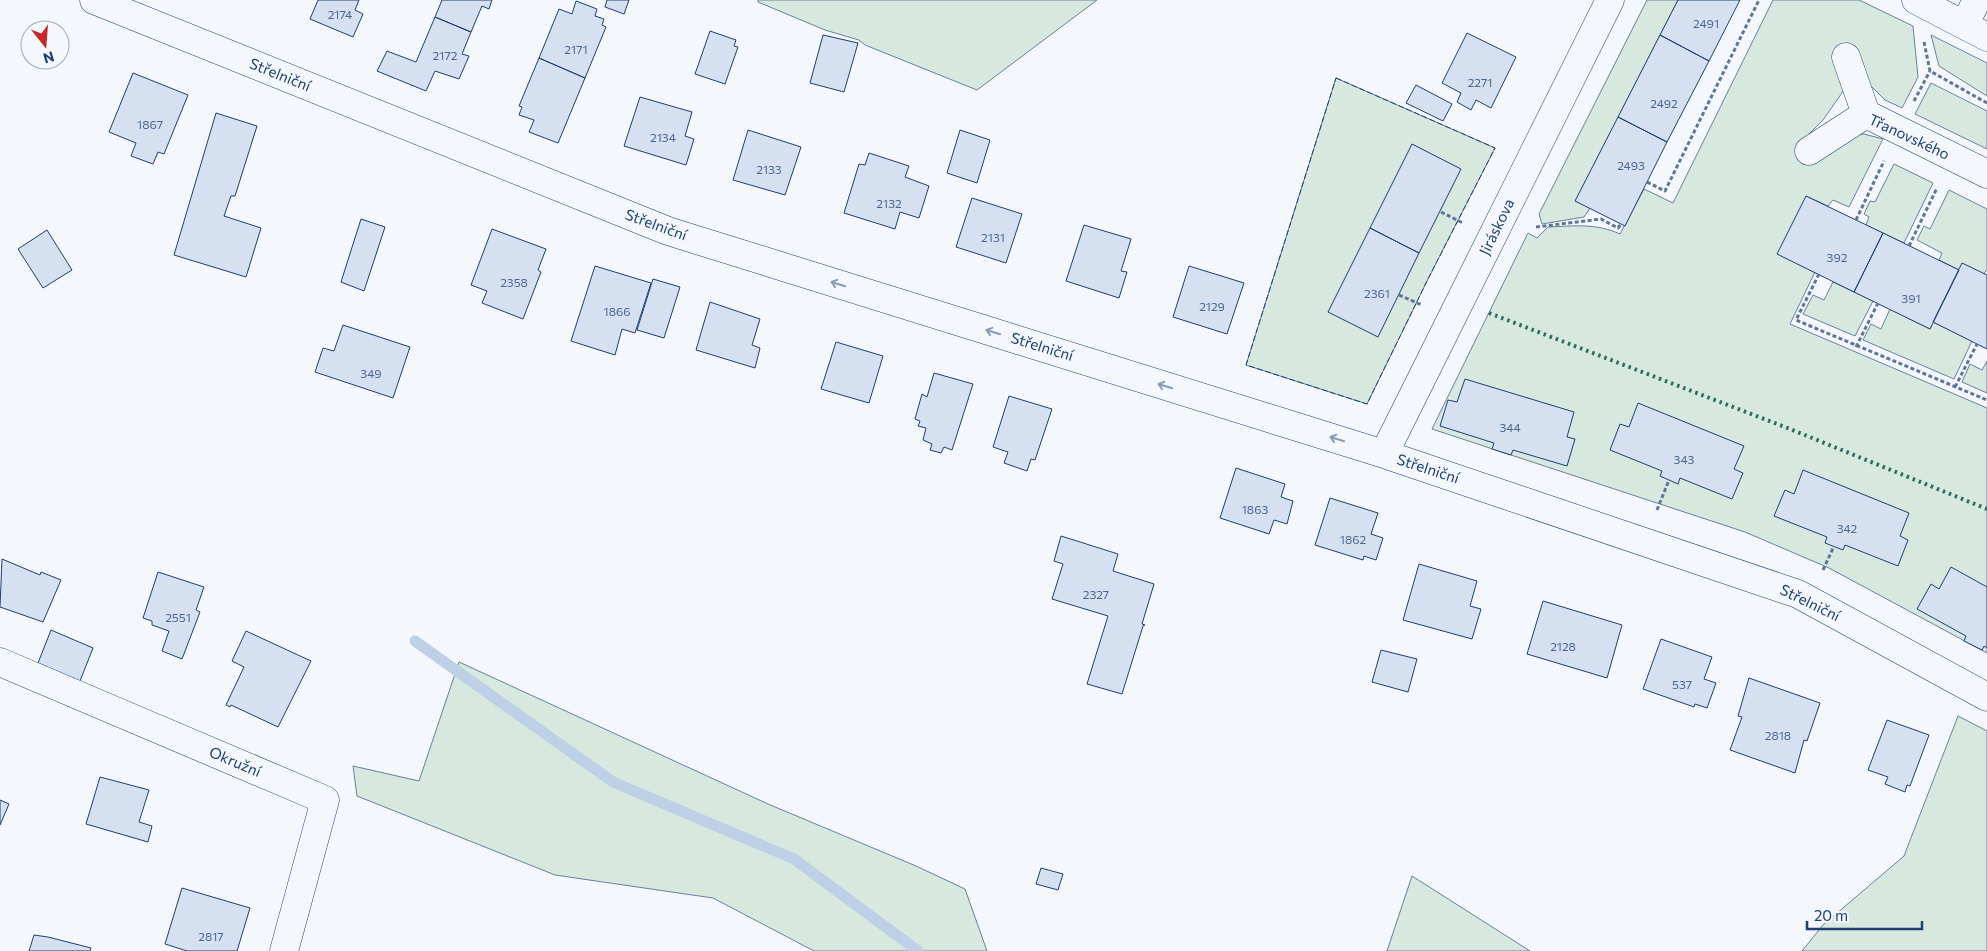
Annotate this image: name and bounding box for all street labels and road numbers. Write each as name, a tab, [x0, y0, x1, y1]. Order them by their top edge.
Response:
street label: Střelniční	[247, 54, 315, 95]
street label: Třanovského	[1866, 110, 1953, 163]
street label: Jiráskova	[1475, 195, 1517, 258]
street label: Střelniční	[623, 205, 691, 244]
street label: Střelniční	[1009, 328, 1077, 364]
street label: Střelniční	[1395, 450, 1463, 487]
street label: Střelniční	[1777, 580, 1844, 625]
street label: Okružní	[207, 742, 265, 780]

